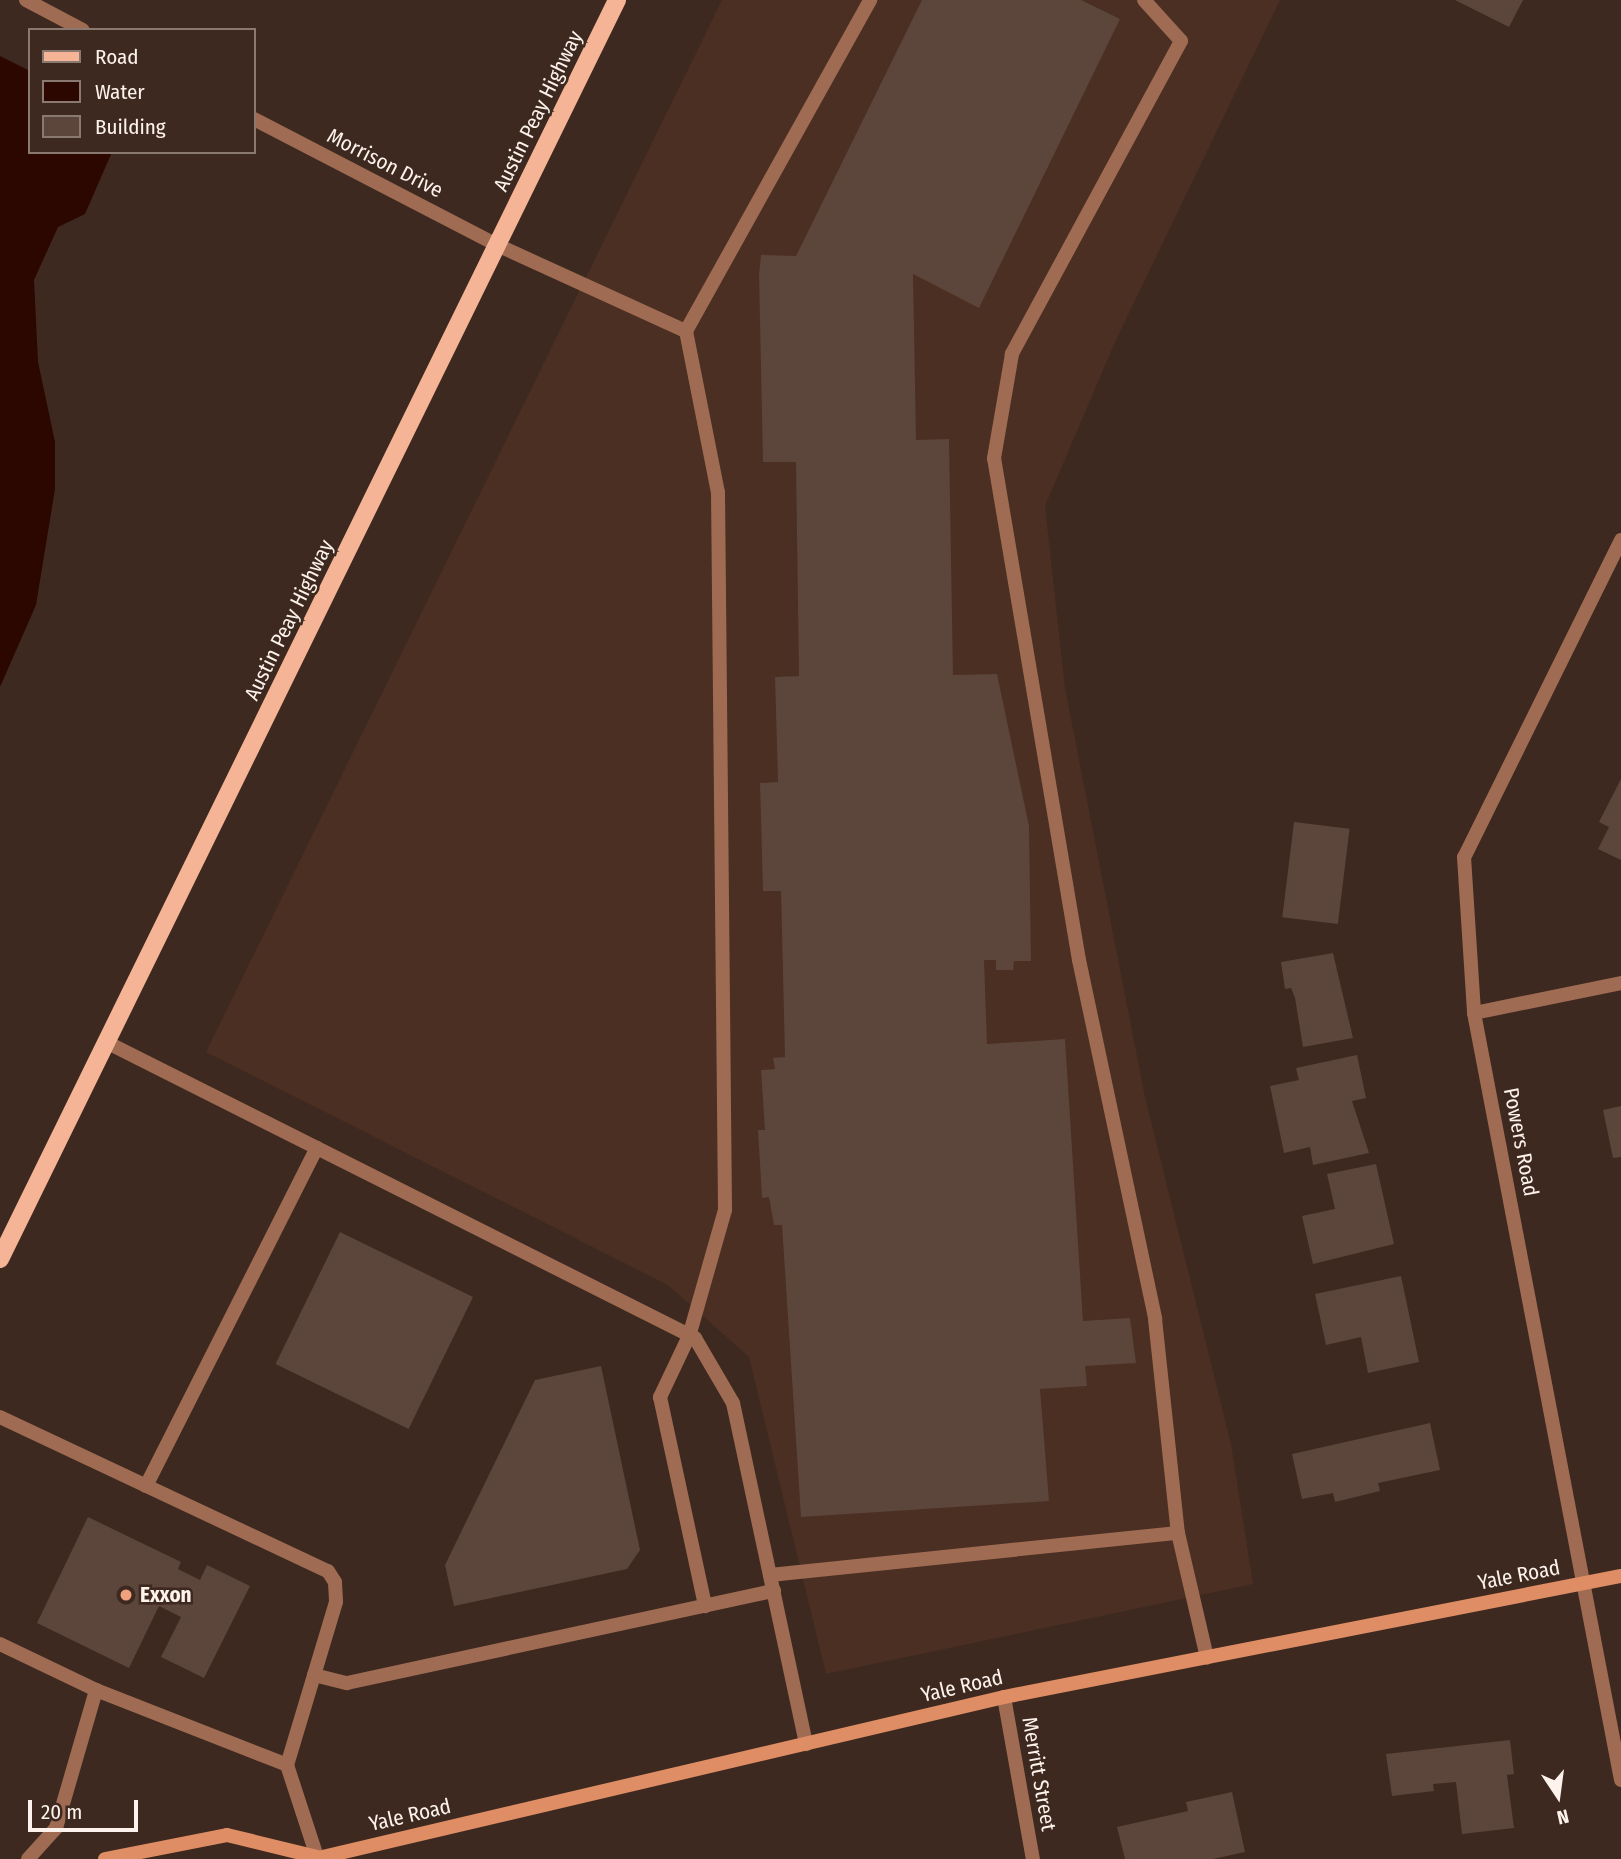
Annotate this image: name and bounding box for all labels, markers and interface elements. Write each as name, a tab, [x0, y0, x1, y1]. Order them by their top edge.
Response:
street label: Austin Peay Highway	[488, 26, 588, 196]
legend	[28, 28, 256, 154]
text: Road	[95, 44, 139, 70]
text: Water	[95, 79, 145, 105]
text: Building	[95, 114, 166, 140]
street label: Morrison Drive	[323, 123, 447, 203]
street label: Austin Peay Highway	[239, 535, 339, 705]
street label: Powers Road	[1498, 1086, 1544, 1198]
street label: Yale Road	[1476, 1555, 1562, 1595]
place label: Exxon	[140, 1582, 192, 1608]
marker: Exxon	[118, 1587, 134, 1603]
street label: Yale Road	[919, 1664, 1005, 1708]
street label: Merritt Street	[1017, 1715, 1061, 1833]
north arrow	[1523, 1761, 1593, 1831]
scale bar	[32, 1786, 142, 1830]
street label: Yale Road	[367, 1793, 453, 1837]
text: 20 m	[41, 1799, 82, 1825]
text: N	[1555, 1804, 1571, 1829]

